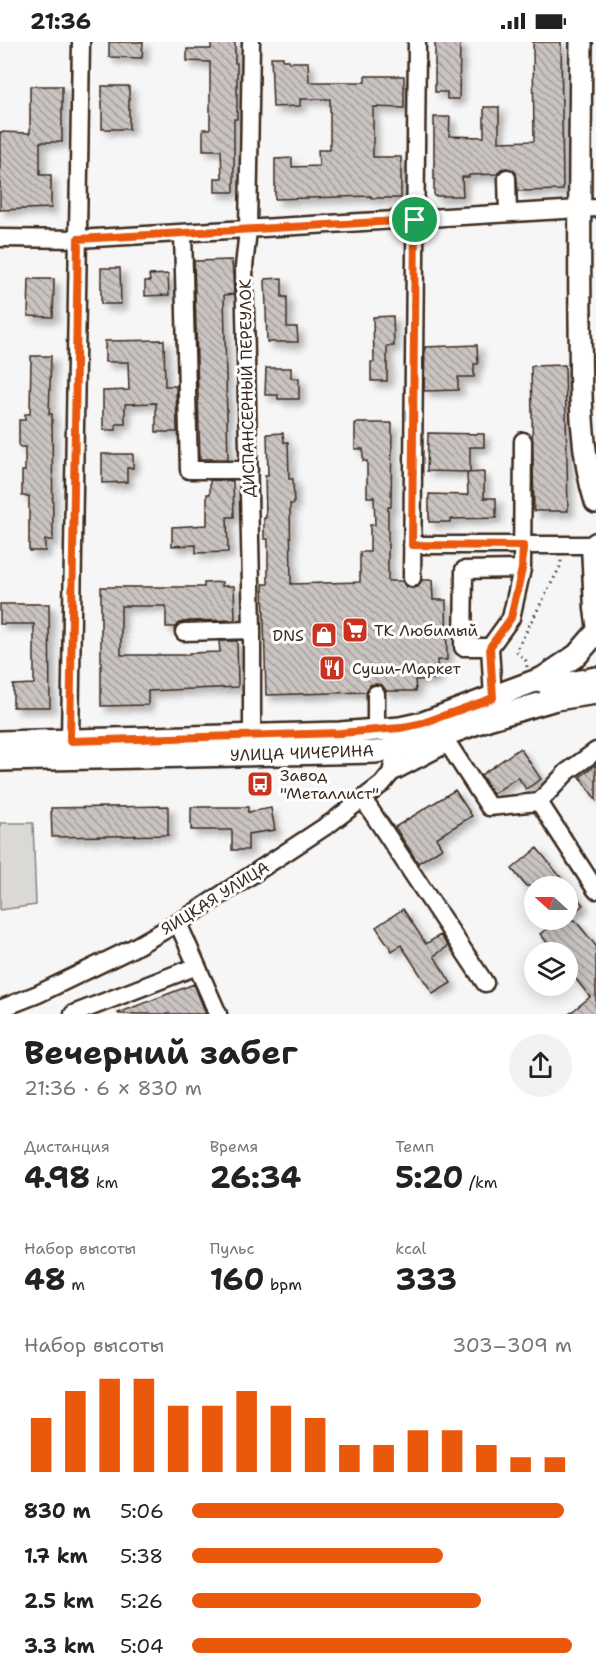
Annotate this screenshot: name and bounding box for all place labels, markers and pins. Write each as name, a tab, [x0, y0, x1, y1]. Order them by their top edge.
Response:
pin	[389, 194, 440, 245]
supermarket icon: ТК Любимый	[340, 615, 370, 645]
shop icon: DNS	[309, 620, 339, 650]
place label: ТК Любимый	[374, 620, 478, 641]
place label: DNS	[272, 625, 304, 646]
restaurant icon: Суши-Маркет	[317, 653, 347, 683]
place label: Суши-Маркет	[352, 658, 462, 679]
place label: Завод "Металлист"	[280, 765, 379, 804]
bus stop icon: Завод "Металлист"	[245, 769, 275, 799]

